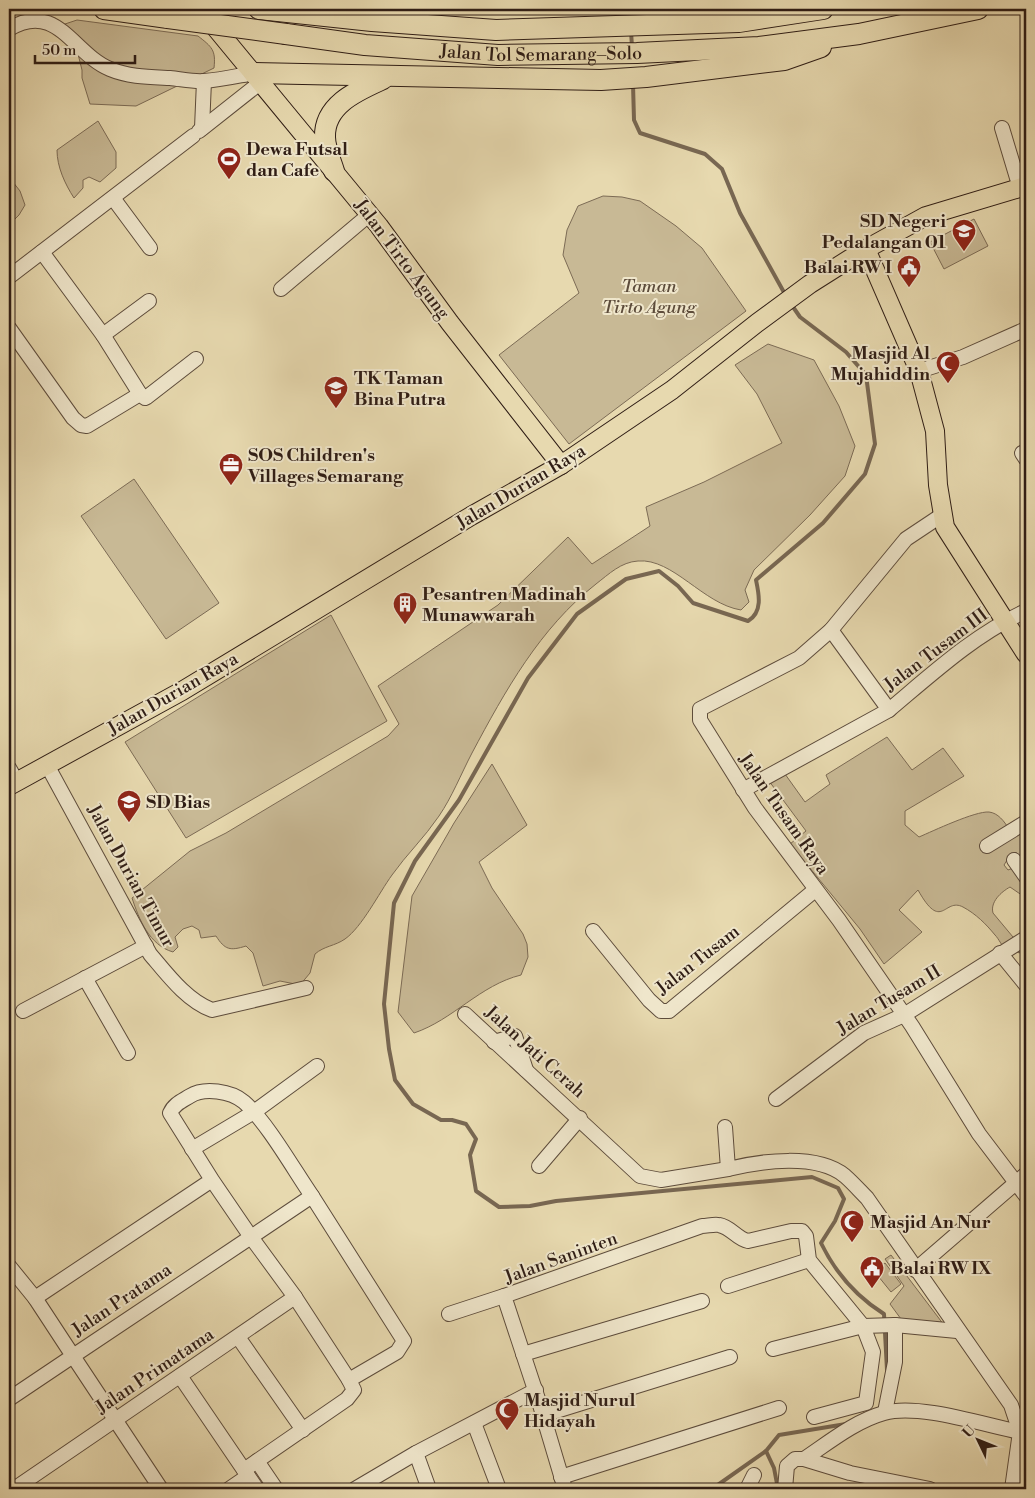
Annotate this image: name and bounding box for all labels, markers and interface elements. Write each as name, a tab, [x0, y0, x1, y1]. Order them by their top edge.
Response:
scale bar	[35, 32, 135, 64]
street label: Jalan Tol Semarang–Solo	[438, 39, 643, 67]
text: 50 m	[42, 41, 76, 60]
place label: Dewa Futsal dan Cafe	[246, 138, 348, 182]
sports icon: Dewa Futsal dan Cafe	[216, 146, 242, 180]
street label: Jalan Tirto Agung	[349, 193, 455, 324]
place label: SD Negeri Pedalangan 01	[822, 210, 946, 254]
school or university icon: SD Negeri Pedalangan 01	[951, 218, 977, 252]
public building icon: Balai RW I	[896, 254, 922, 288]
place label: Balai RW I	[804, 256, 892, 279]
park label: Taman Tirto Agung	[602, 275, 697, 319]
place label: Masjid Al Mujahiddin	[830, 342, 930, 386]
mosque icon: Masjid Al Mujahiddin	[935, 350, 961, 384]
place label: TK Taman Bina Putra	[354, 367, 446, 411]
school or university icon: TK Taman Bina Putra	[323, 375, 349, 409]
street label: Jalan Durian Raya	[451, 439, 591, 535]
place label: SOS Children's Villages Semarang	[247, 444, 404, 488]
office icon: SOS Children's Villages Semarang	[218, 452, 244, 486]
place label: Pesantren Madinah Munawwarah	[422, 583, 586, 627]
building icon: Pesantren Madinah Munawwarah	[392, 591, 418, 625]
street label: Jalan Tusam III	[879, 603, 993, 697]
street label: Jalan Durian Raya	[103, 647, 243, 741]
street label: Jalan Tusam Raya	[733, 748, 835, 880]
school or university icon: SD Bias	[116, 789, 142, 823]
place label: SD Bias	[146, 791, 210, 814]
street label: Jalan Durian Timur	[82, 800, 180, 952]
street label: Jalan Tusam	[651, 920, 745, 1000]
street label: Jalan Tusam II	[832, 960, 945, 1041]
street label: Jalan Jati Cerah	[479, 1000, 590, 1103]
mosque icon: Masjid An Nur	[839, 1209, 865, 1243]
place label: Masjid An Nur	[870, 1211, 991, 1234]
street label: Jalan Saninten	[500, 1227, 621, 1289]
public building icon: Balai RW IX	[859, 1255, 885, 1289]
place label: Balai RW IX	[890, 1257, 992, 1280]
street label: Jalan Pratama	[67, 1258, 177, 1342]
street label: Jalan Primatama	[91, 1323, 219, 1420]
place label: Masjid Nurul Hidayah	[524, 1389, 635, 1433]
mosque icon: Masjid Nurul Hidayah	[494, 1397, 520, 1431]
north arrow	[952, 1416, 1002, 1466]
text: U	[959, 1422, 980, 1442]

